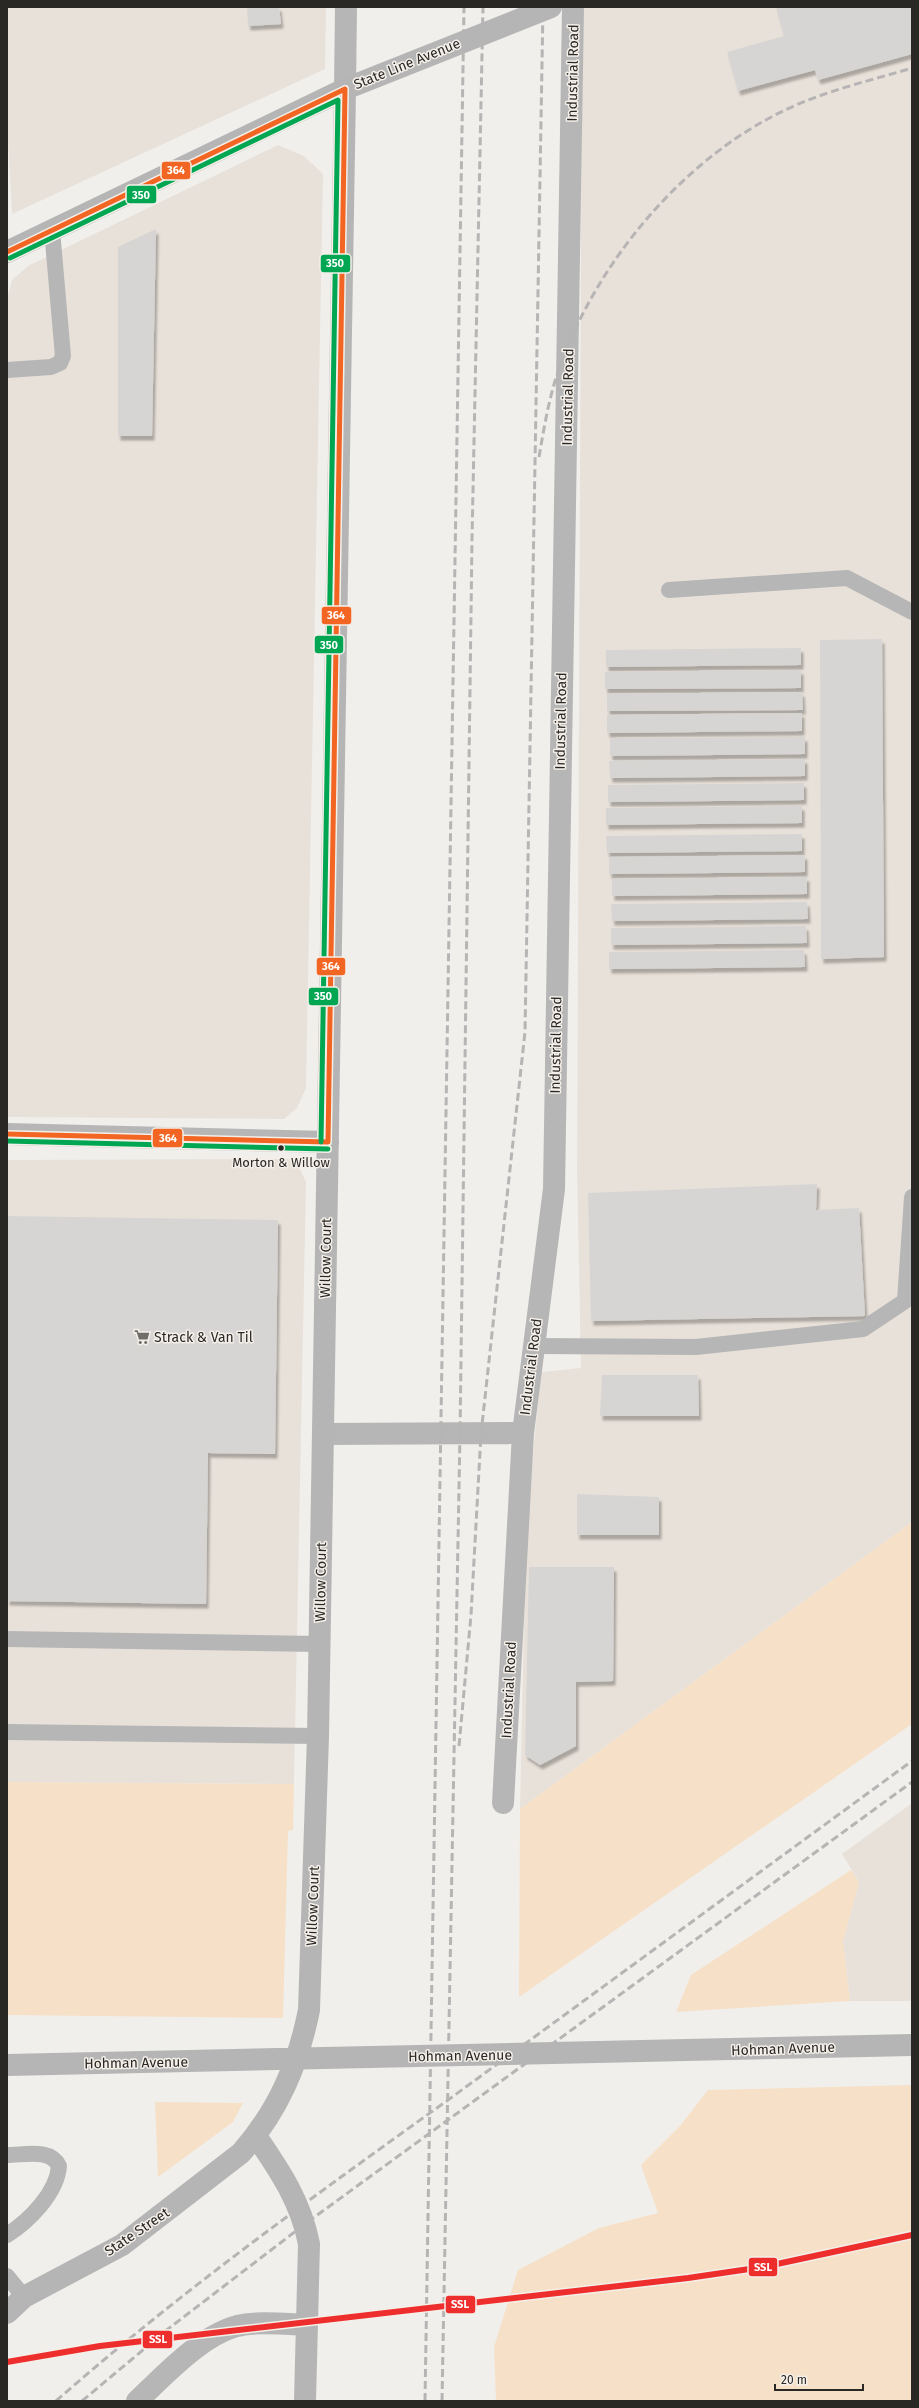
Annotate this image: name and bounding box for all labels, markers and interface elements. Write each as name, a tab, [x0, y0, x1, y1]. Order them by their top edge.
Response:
street label: Industrial Road	[564, 24, 582, 122]
street label: State Line Avenue	[351, 35, 463, 93]
line badge: 364	[161, 161, 191, 180]
text: 364	[166, 164, 185, 177]
line badge: 350	[126, 185, 157, 204]
text: 350	[131, 189, 151, 202]
line badge: 350	[320, 254, 351, 273]
text: 350	[325, 257, 345, 270]
street label: Industrial Road	[559, 348, 577, 446]
line badge: 364	[321, 606, 352, 625]
text: 364	[326, 609, 345, 622]
line badge: 350	[314, 635, 344, 654]
text: 350	[319, 639, 339, 652]
street label: Industrial Road	[552, 672, 570, 770]
line badge: 364	[316, 957, 346, 976]
text: 364	[321, 960, 340, 973]
line badge: 350	[308, 987, 339, 1006]
text: 350	[313, 990, 333, 1003]
street label: Industrial Road	[547, 996, 565, 1094]
line badge: 364	[152, 1128, 183, 1148]
text: 364	[158, 1132, 177, 1145]
marker: Morton & Willow	[276, 1143, 286, 1153]
place label: Morton & Willow	[232, 1155, 331, 1170]
street label: Willow Court	[317, 1217, 335, 1298]
street label: Industrial Road	[517, 1318, 545, 1416]
supermarket icon: Strack & Van Til	[133, 1328, 151, 1346]
place label: Strack & Van Til	[154, 1329, 253, 1346]
street label: Willow Court	[312, 1541, 330, 1622]
street label: Industrial Road	[498, 1641, 520, 1739]
street label: Willow Court	[303, 1865, 323, 1946]
street label: Hohman Avenue	[731, 2039, 835, 2059]
street label: Hohman Avenue	[408, 2047, 512, 2065]
street label: Hohman Avenue	[84, 2054, 188, 2072]
street label: State Street	[101, 2204, 173, 2260]
line badge: SSL	[748, 2257, 778, 2277]
text: SSL	[754, 2261, 772, 2274]
line badge: SSL	[445, 2295, 476, 2314]
text: SSL	[451, 2298, 469, 2311]
line badge: SSL	[142, 2330, 173, 2349]
text: SSL	[149, 2333, 167, 2346]
scale bar	[775, 2366, 863, 2392]
text: 20 m	[781, 2373, 807, 2387]

